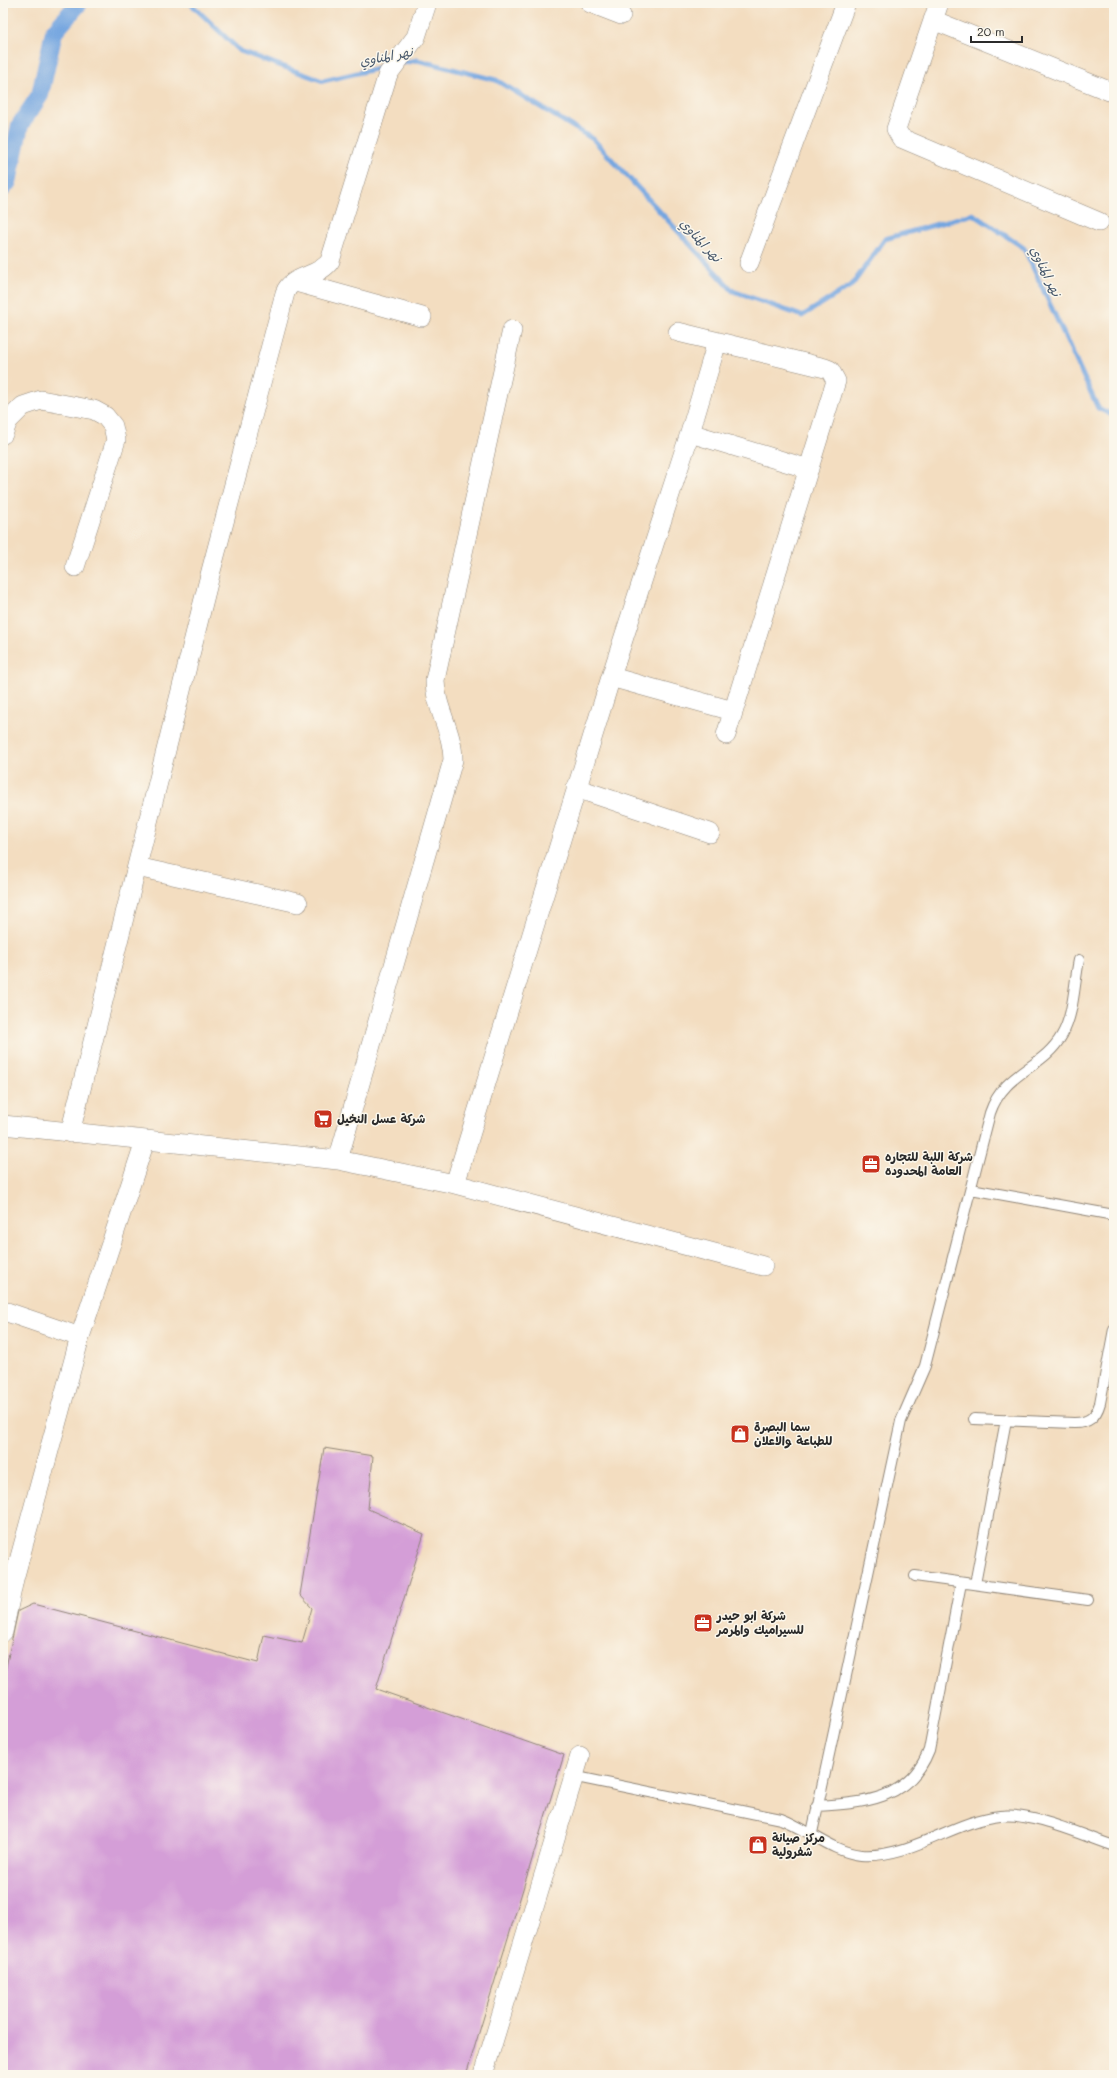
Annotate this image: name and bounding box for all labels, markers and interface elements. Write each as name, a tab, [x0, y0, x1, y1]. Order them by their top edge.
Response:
scale bar	[971, 18, 1022, 44]
text: 20 m	[977, 23, 1005, 39]
water label: نهر المناوي	[358, 42, 416, 71]
water label: نهر المناوي	[675, 214, 727, 268]
water label: نهر المناوي	[1025, 243, 1067, 301]
supermarket icon: شركة عسل النخيل	[312, 1108, 334, 1130]
place label: شركة عسل النخيل	[337, 1110, 425, 1126]
place label: شركة اللبة للتجاره العامة المحدوده	[885, 1148, 973, 1178]
office icon: شركة اللبة للتجاره العامة المحدوده	[860, 1153, 882, 1175]
place label: سما البصرة للطباعة والاعلان	[754, 1418, 833, 1449]
shop icon: سما البصرة للطباعة والاعلان	[729, 1423, 751, 1445]
place label: شركة ابو حيدر للسيراميك والمرمر	[716, 1607, 804, 1637]
office icon: شركة ابو حيدر للسيراميك والمرمر	[692, 1612, 714, 1634]
place label: مركز صيانة شفرولية	[772, 1829, 825, 1859]
shop icon: مركز صيانة شفرولية	[747, 1834, 769, 1856]

